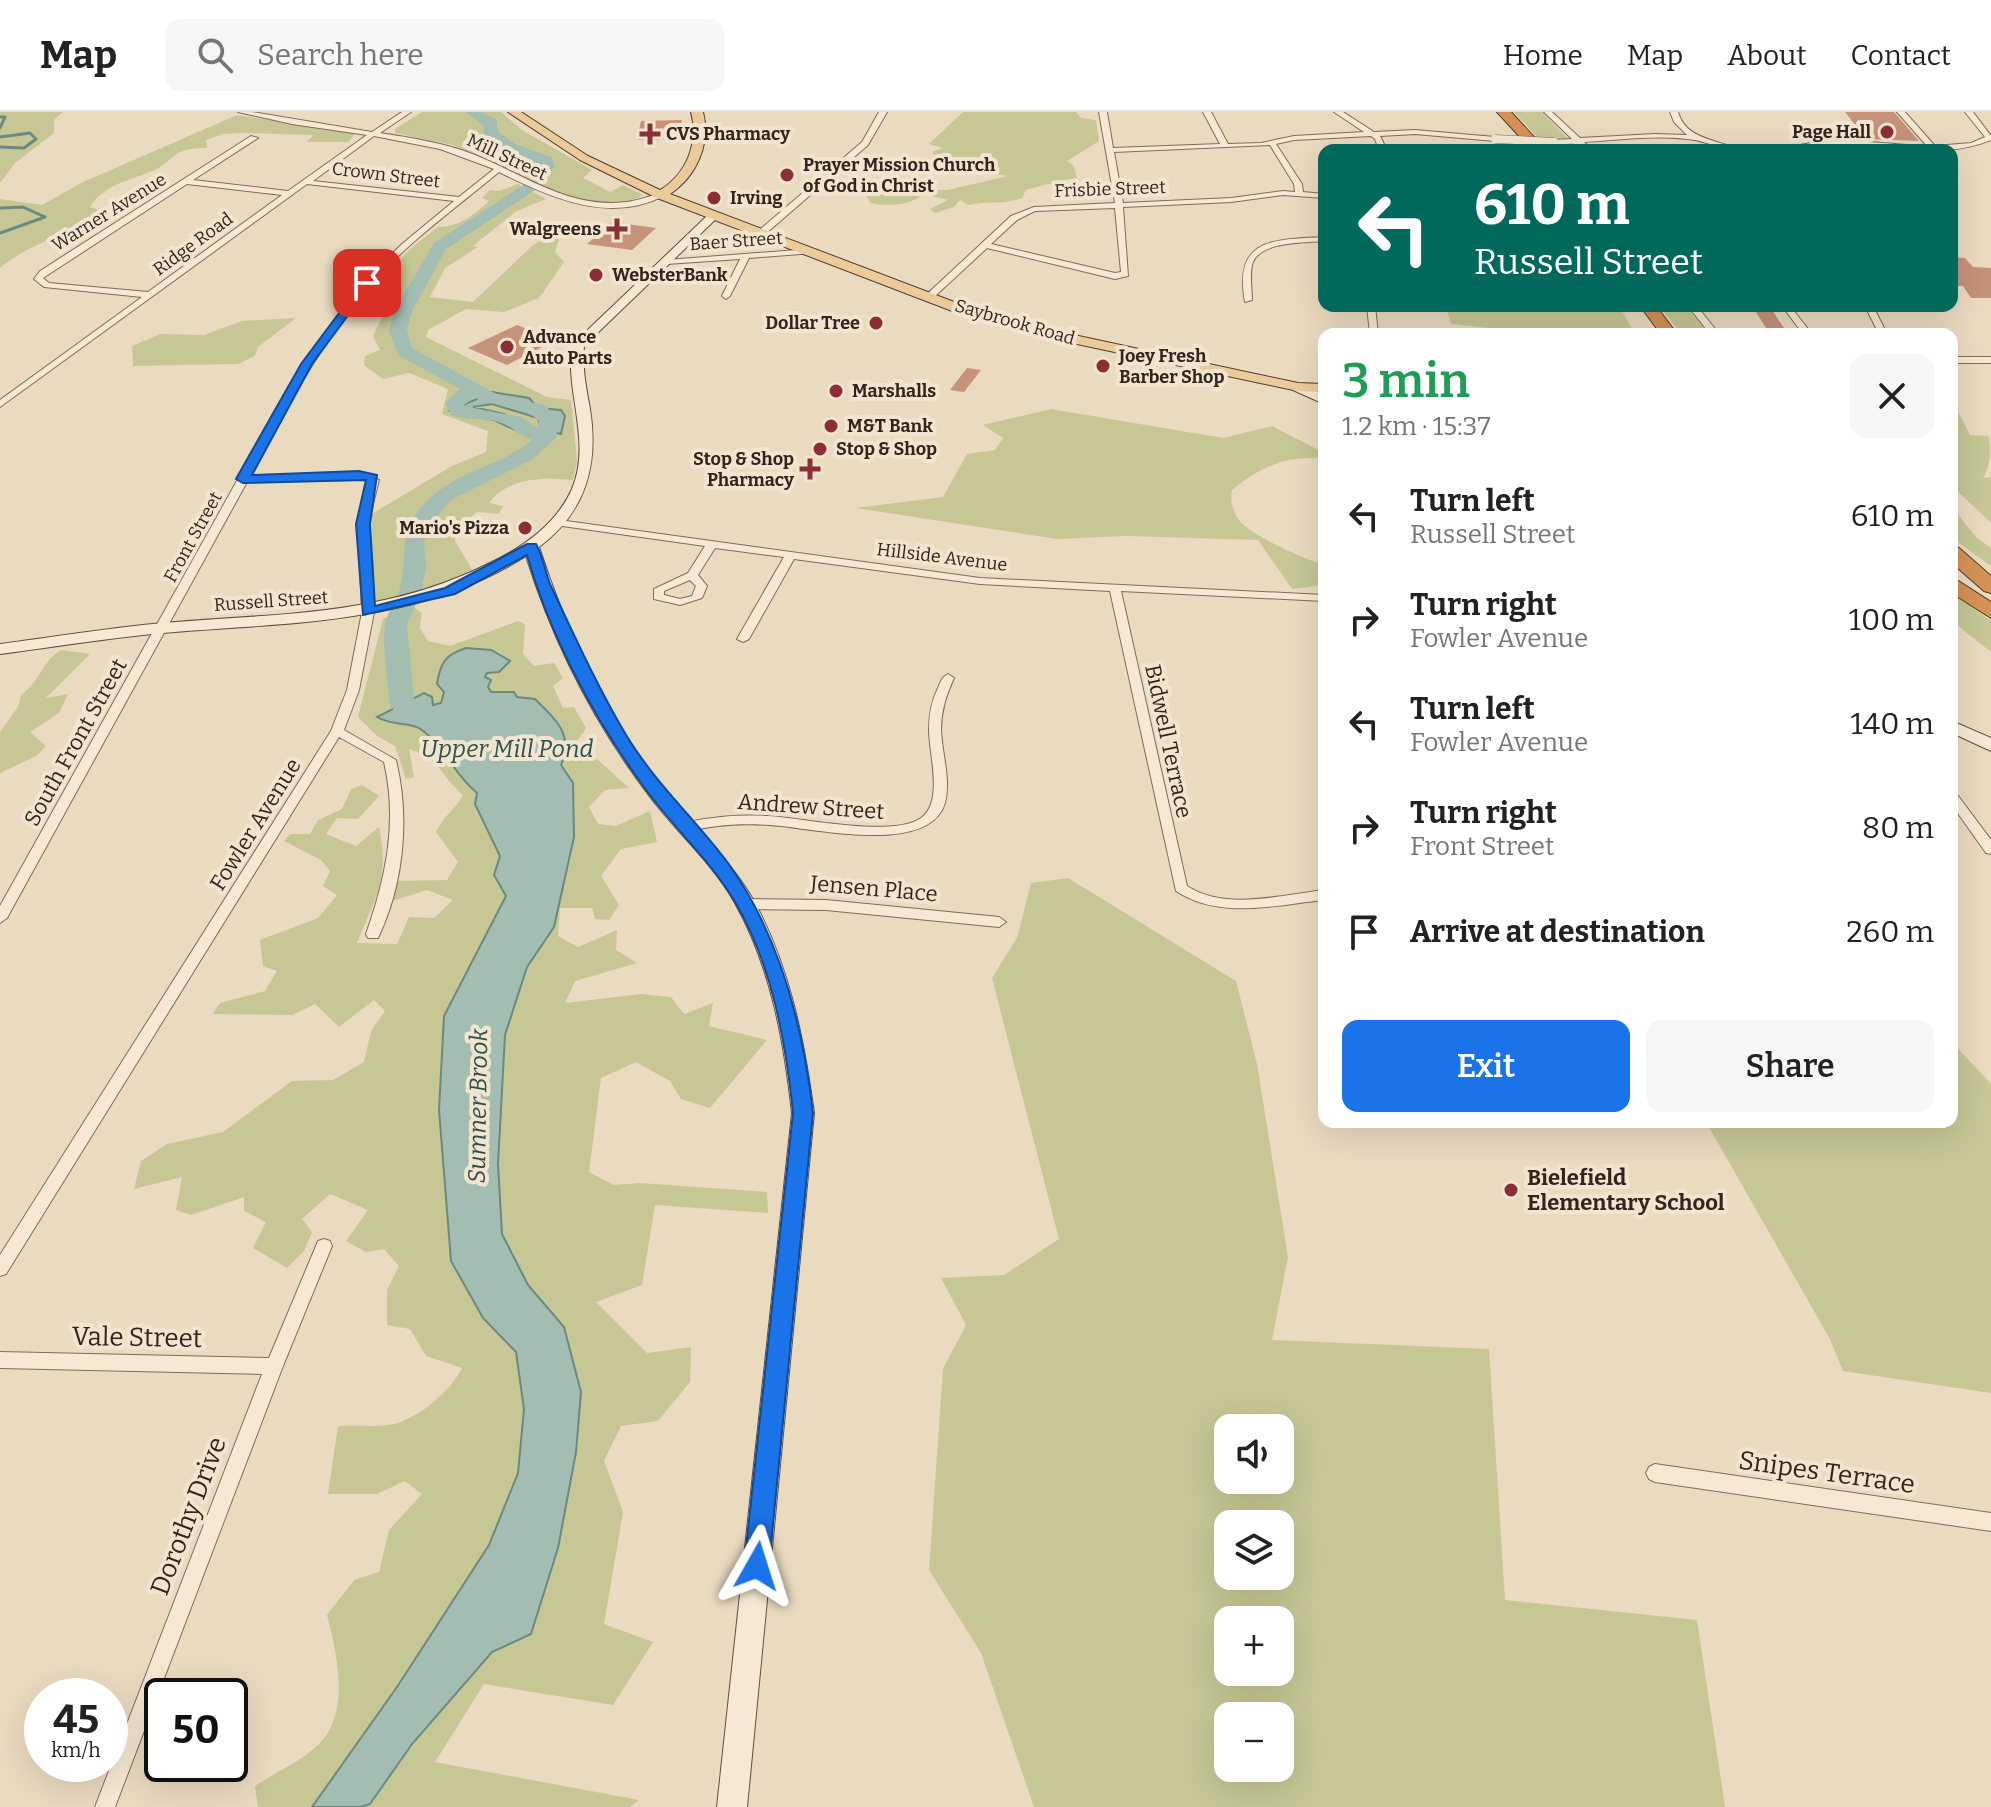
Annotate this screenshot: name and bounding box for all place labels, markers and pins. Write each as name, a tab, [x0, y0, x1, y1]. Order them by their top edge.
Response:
place label: Page Hall	[1792, 121, 1871, 143]
place label: CVS Pharmacy	[666, 123, 791, 145]
marker: Page Hall	[1878, 123, 1896, 141]
marker: CVS Pharmacy	[641, 125, 659, 143]
place label: Prayer Mission Church of God in Christ	[803, 154, 996, 197]
marker: Prayer Mission Church of God in Christ	[778, 166, 796, 184]
place label: Irving	[730, 187, 783, 209]
marker: Irving	[705, 189, 723, 207]
place label: Walgreens	[510, 218, 601, 240]
marker: Walgreens	[608, 220, 626, 238]
pin	[333, 249, 401, 317]
place label: WebsterBank	[612, 264, 728, 286]
marker: WebsterBank	[587, 266, 605, 284]
place label: Dollar Tree	[765, 312, 860, 334]
marker: Dollar Tree	[867, 314, 885, 332]
place label: Advance Auto Parts	[523, 326, 612, 369]
marker: Advance Auto Parts	[498, 338, 516, 356]
place label: Joey Fresh Barber Shop	[1118, 345, 1224, 388]
marker: Joey Fresh Barber Shop	[1094, 357, 1112, 375]
place label: Marshalls	[852, 380, 936, 402]
marker: Marshalls	[827, 382, 845, 400]
place label: M&T Bank	[847, 415, 933, 437]
marker: M&T Bank	[822, 417, 840, 435]
place label: Stop & Shop	[836, 438, 937, 460]
marker: Stop & Shop	[811, 440, 829, 458]
place label: Stop & Shop Pharmacy	[693, 448, 795, 491]
marker: Stop & Shop Pharmacy	[801, 460, 819, 478]
place label: Mario's Pizza	[399, 517, 509, 539]
marker: Mario's Pizza	[516, 519, 534, 537]
place label: Bielefield Elementary School	[1527, 1164, 1725, 1216]
marker: Bielefield Elementary School	[1502, 1181, 1520, 1199]

